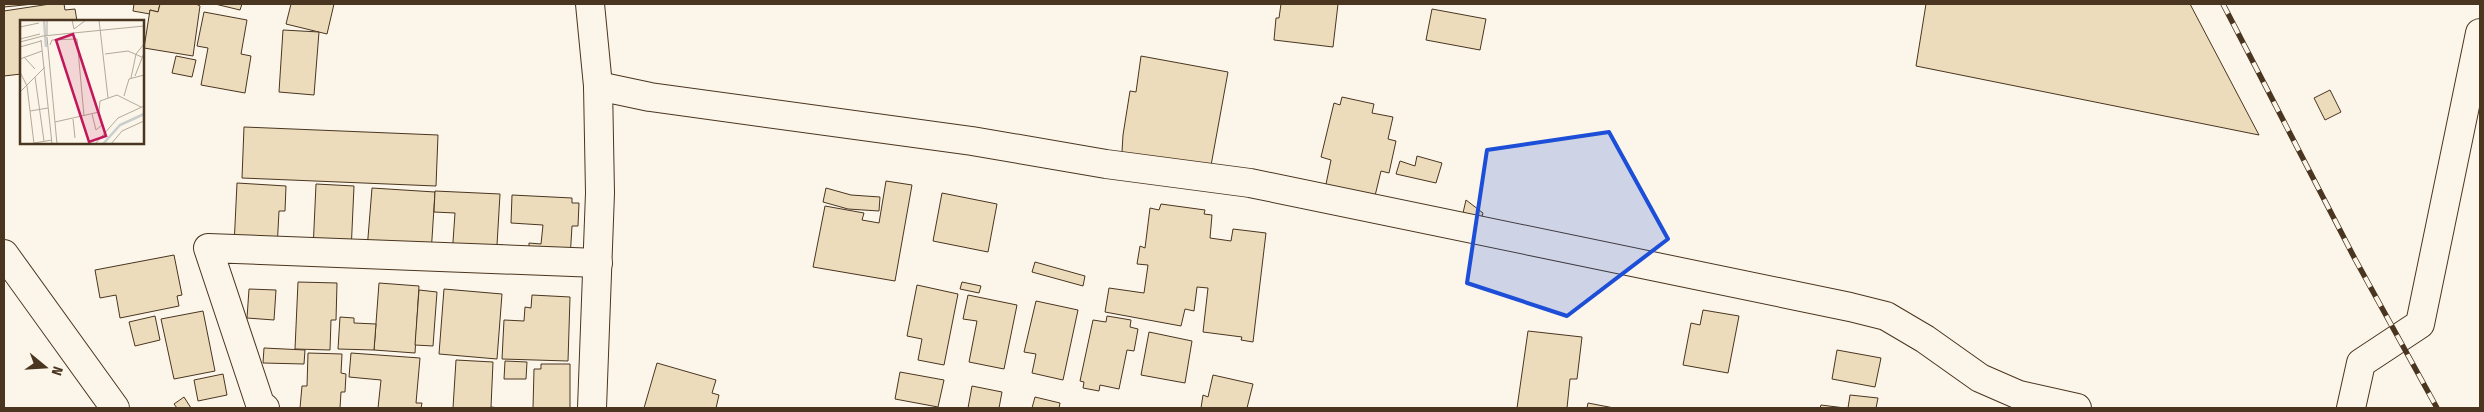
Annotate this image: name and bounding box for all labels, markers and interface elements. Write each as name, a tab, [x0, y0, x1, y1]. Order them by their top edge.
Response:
inset map	[20, 20, 144, 144]
north arrow	[20, 342, 70, 392]
text: N	[48, 364, 66, 377]

